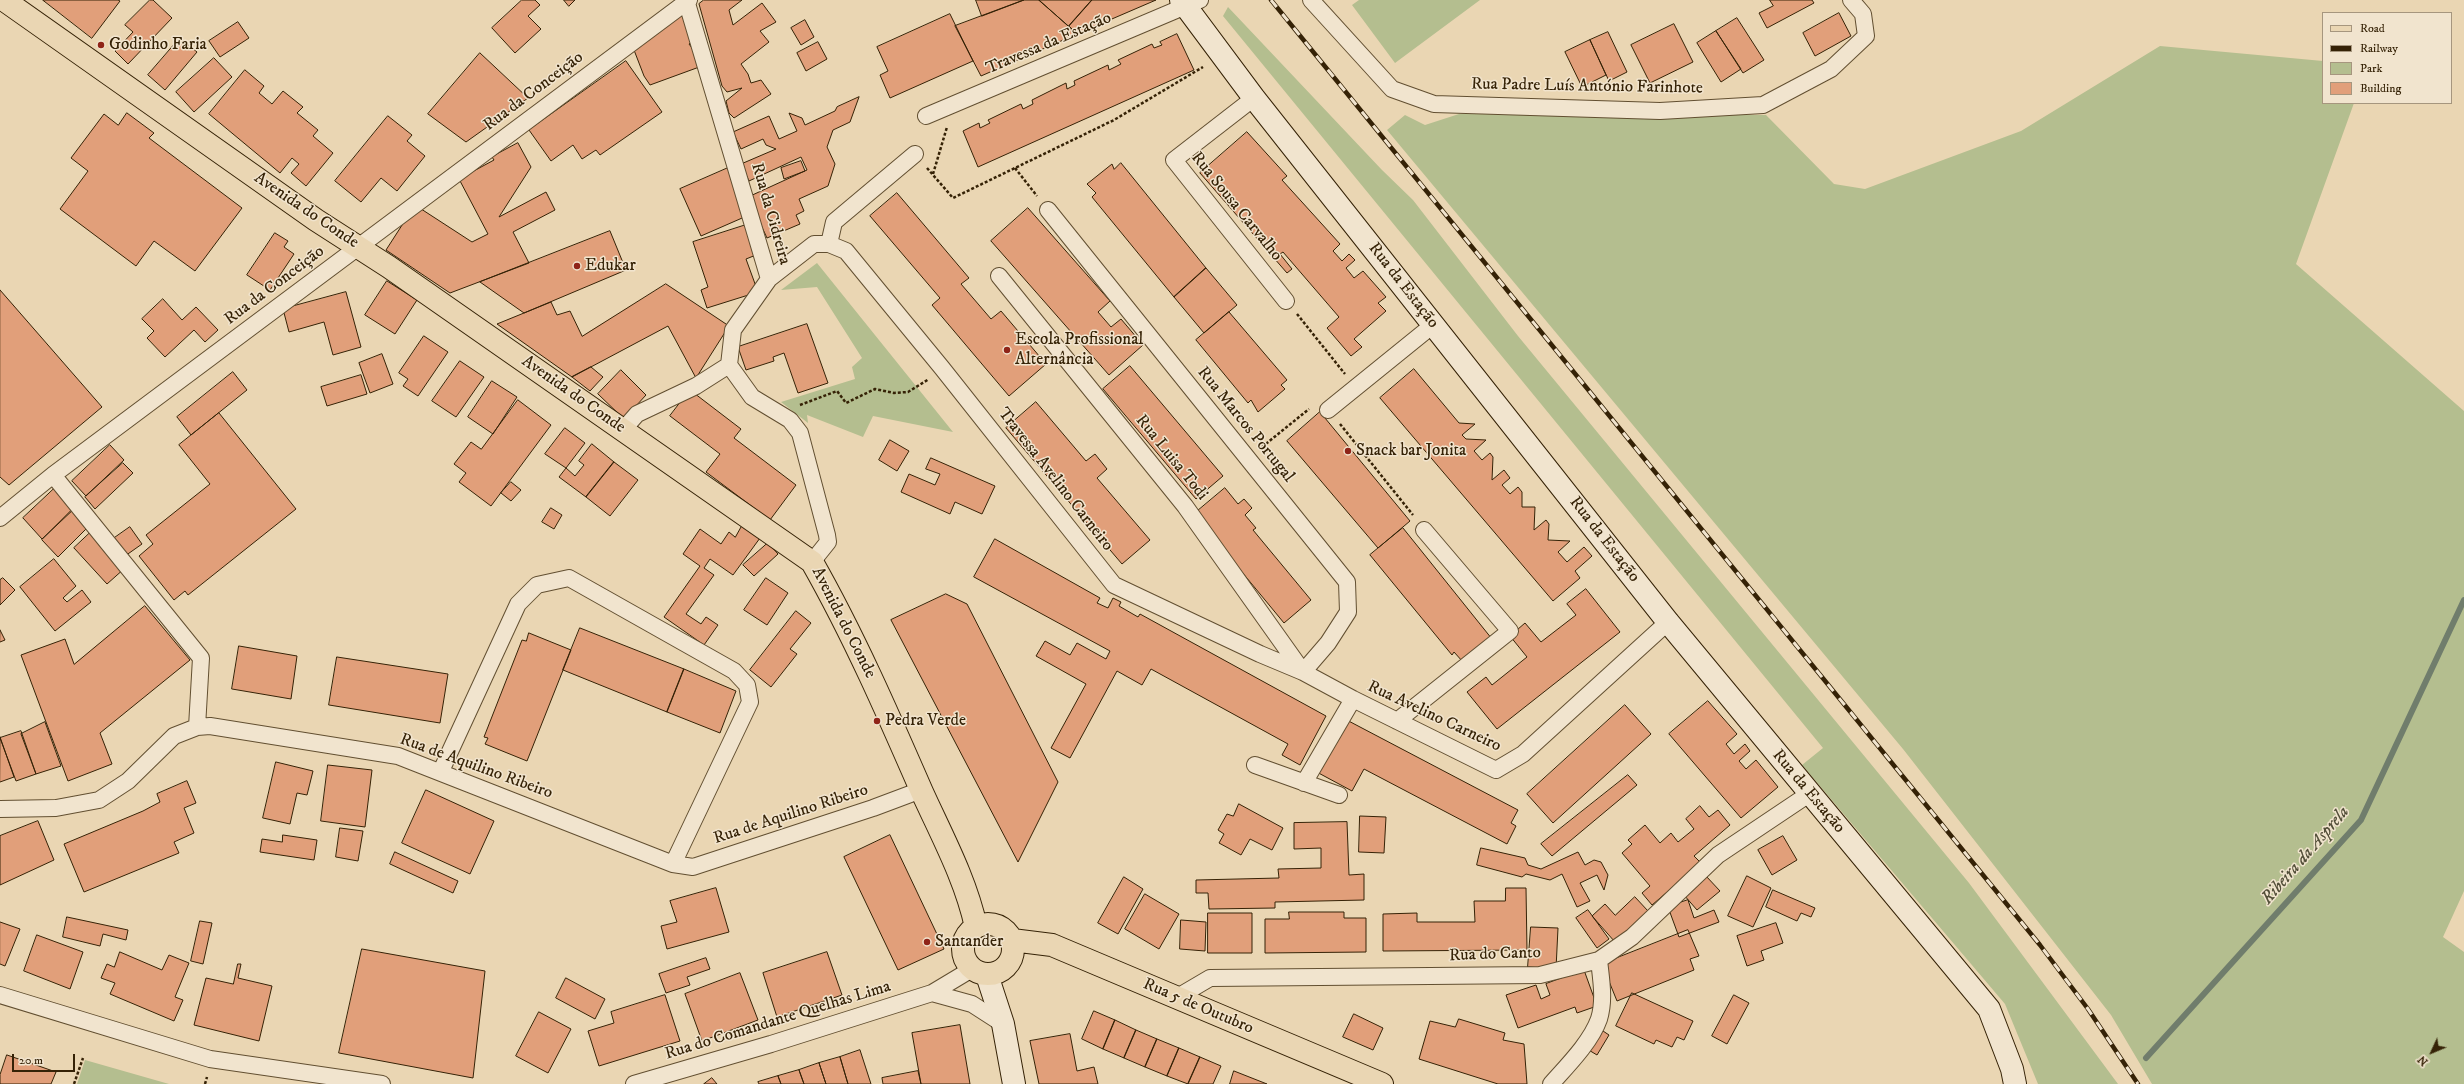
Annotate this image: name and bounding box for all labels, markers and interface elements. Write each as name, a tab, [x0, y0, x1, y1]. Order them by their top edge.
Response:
street label: Travessa da Estação	[983, 8, 1115, 80]
legend	[2322, 12, 2452, 104]
text: Road	[2360, 21, 2385, 36]
place label: Godinho Faria	[109, 35, 207, 55]
marker: Godinho Faria	[96, 40, 106, 50]
text: Railway	[2360, 41, 2398, 56]
street label: Rua da Conceição	[480, 48, 588, 136]
text: Park	[2360, 61, 2382, 76]
street label: Rua Padre Luís António Farinhote	[1471, 75, 1703, 99]
text: Building	[2360, 81, 2401, 96]
street label: Rua Sousa Carvalho	[1186, 148, 1286, 266]
street label: Rua da Cidreira	[746, 161, 794, 267]
street label: Avenida do Conde	[250, 168, 362, 254]
street label: Rua da Estação	[1363, 239, 1443, 333]
street label: Rua da Conceição	[221, 242, 329, 330]
place label: Edukar	[585, 256, 636, 276]
marker: Edukar	[572, 261, 582, 271]
place label: Escola Profissional Alternância	[1015, 330, 1143, 370]
marker: Escola Profissional Alternância	[1002, 345, 1012, 355]
street label: Avenida do Conde	[517, 352, 629, 438]
street label: Rua Marcos Portugal	[1192, 363, 1298, 487]
street label: Travessa Avelino Carneiro	[993, 404, 1117, 556]
street label: Rua Luisa Todi	[1130, 411, 1212, 505]
place label: Snack bar Jonita	[1356, 441, 1466, 461]
marker: Snack bar Jonita	[1343, 446, 1353, 456]
street label: Rua da Estação	[1564, 493, 1644, 587]
street label: Avenida do Conde	[806, 564, 880, 682]
street label: Rua Avelino Carneiro	[1364, 677, 1504, 757]
place label: Pedra Verde	[885, 711, 966, 731]
marker: Pedra Verde	[872, 716, 882, 726]
street label: Rua de Aquilino Ribeiro	[397, 730, 555, 804]
street label: Rua da Estação	[1767, 746, 1849, 838]
street label: Rua de Aquilino Ribeiro	[711, 780, 871, 850]
water label: Ribeira da Asprela	[2257, 802, 2355, 910]
place label: Santander	[935, 932, 1003, 952]
marker: Santander	[922, 937, 932, 947]
street label: Rua do Canto	[1449, 943, 1541, 967]
street label: Rua 5 de Outubro	[1140, 975, 1256, 1039]
street label: Rua do Comandante Quelhas Lima	[663, 977, 893, 1065]
north arrow	[2412, 1032, 2452, 1072]
scale bar	[14, 1046, 77, 1072]
text: N	[2415, 1052, 2432, 1068]
text: 20 m	[19, 1053, 43, 1068]

